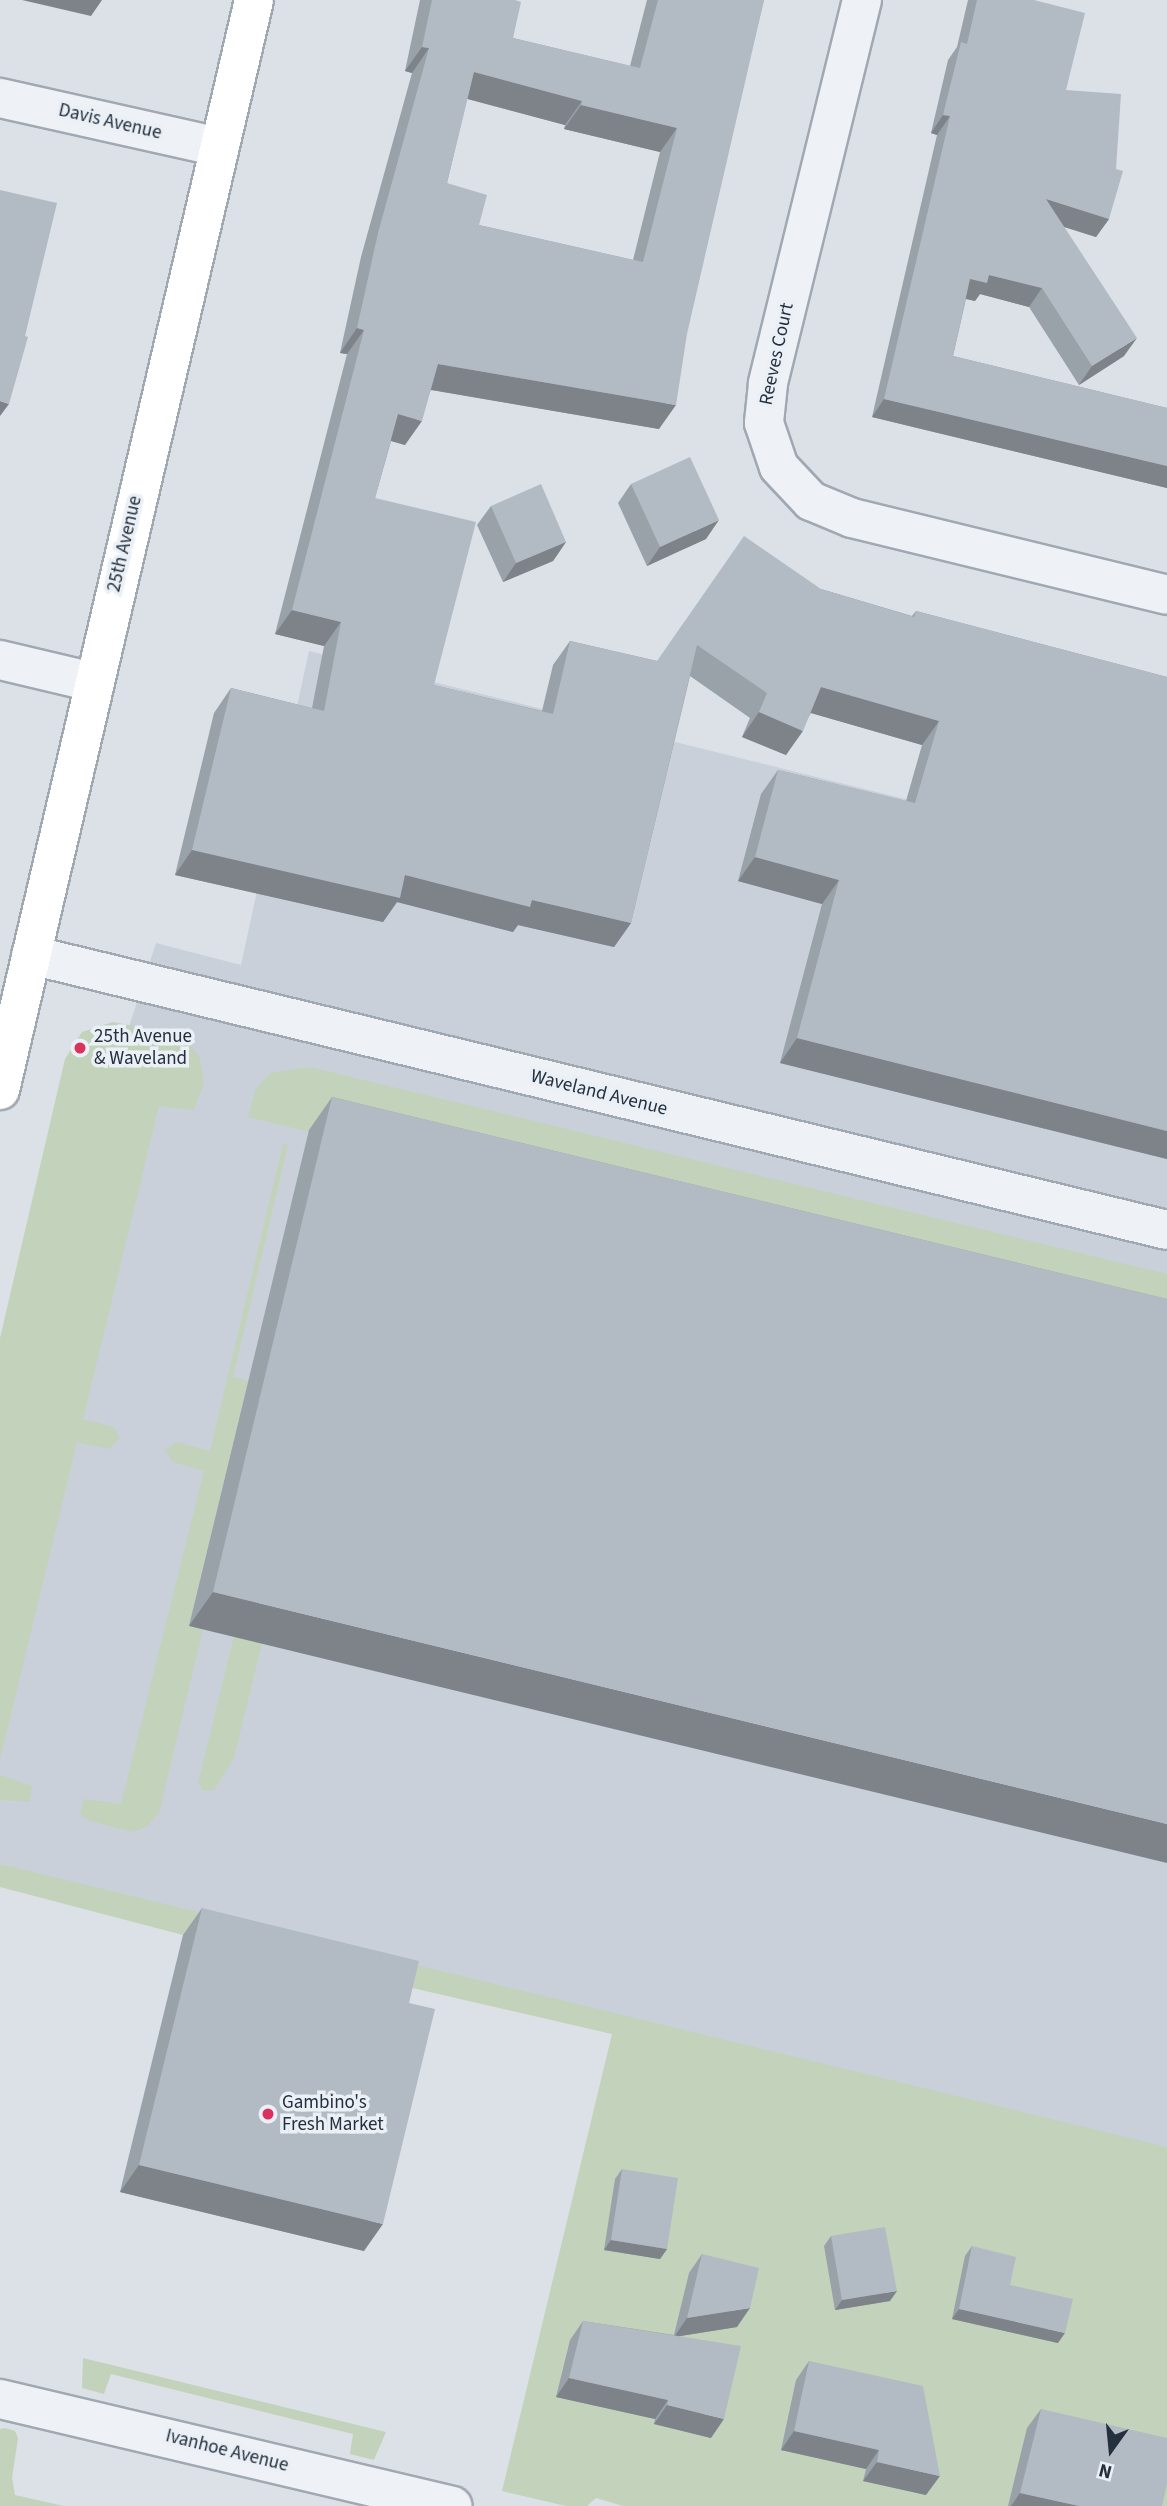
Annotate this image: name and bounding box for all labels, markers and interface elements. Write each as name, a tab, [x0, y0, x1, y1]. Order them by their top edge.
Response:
street label: Davis Avenue	[56, 99, 164, 145]
street label: Reeves Court	[755, 301, 799, 407]
street label: 25th Avenue	[103, 494, 147, 594]
place label: 25th Avenue & Waveland	[94, 1026, 192, 1070]
marker: 25th Avenue & Waveland	[72, 1040, 88, 1056]
street label: Waveland Avenue	[528, 1065, 670, 1121]
place label: Gambino's Fresh Market	[282, 2092, 384, 2136]
marker: Gambino's Fresh Market	[260, 2106, 276, 2122]
north arrow	[1076, 2415, 1146, 2485]
street label: Ivanhoe Avenue	[163, 2425, 291, 2477]
text: N	[1096, 2456, 1115, 2485]

